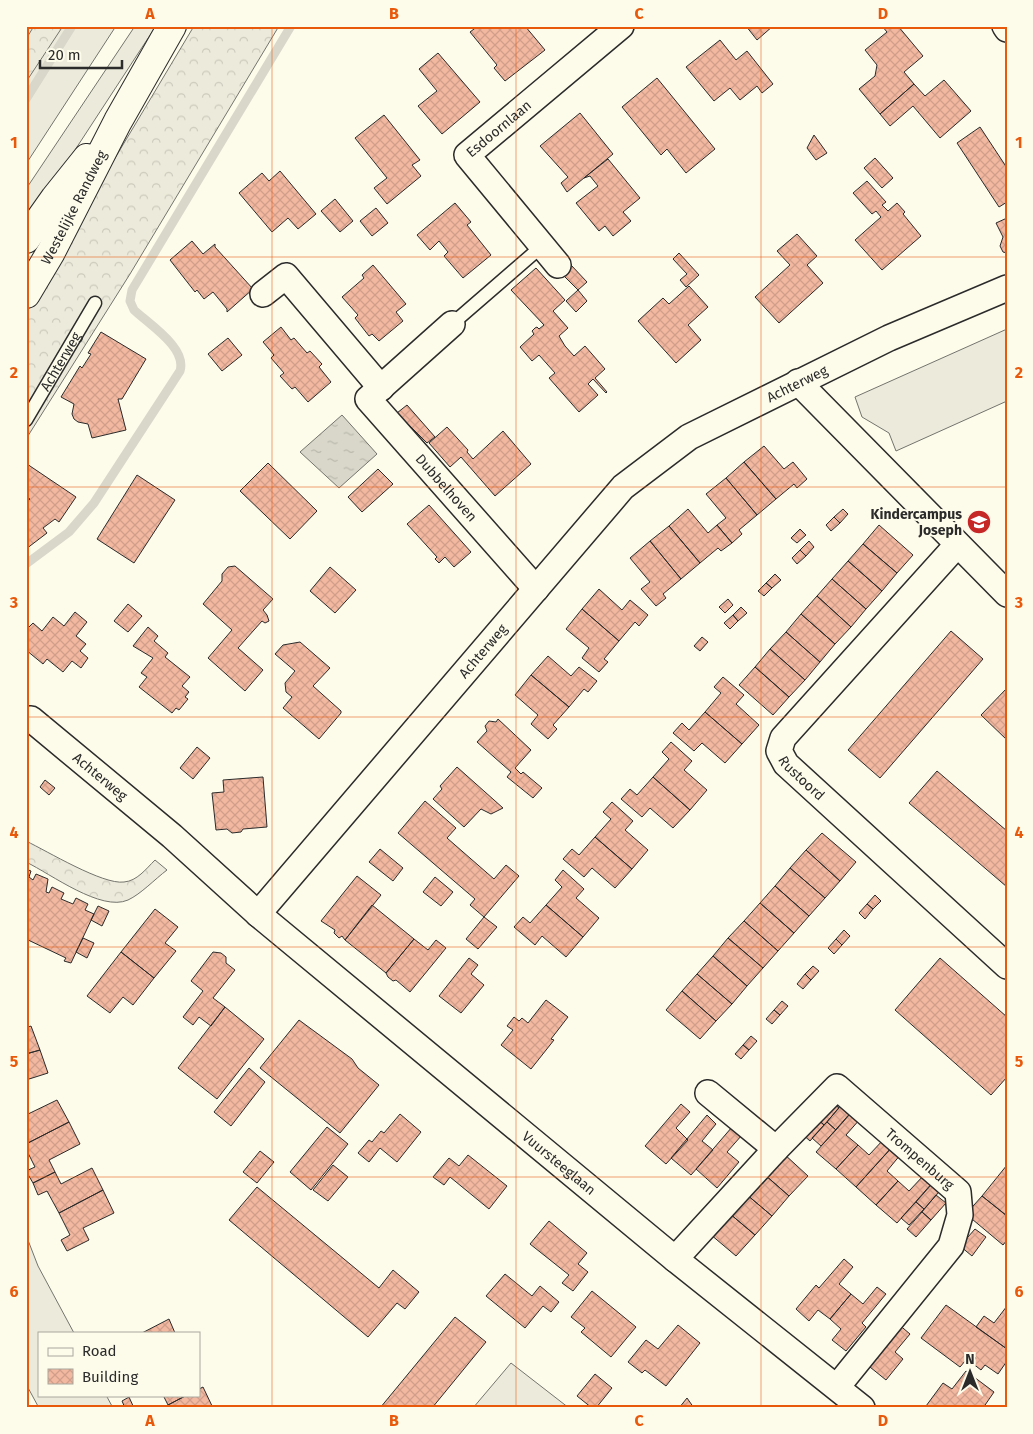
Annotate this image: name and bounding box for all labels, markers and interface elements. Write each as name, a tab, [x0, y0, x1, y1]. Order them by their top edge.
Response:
text: A	[144, 4, 155, 23]
text: B	[389, 4, 399, 23]
text: C	[634, 4, 644, 23]
text: D	[878, 4, 888, 23]
scale bar	[40, 38, 122, 70]
text: 20 m	[48, 46, 81, 64]
street label: Esdoornlaan	[463, 96, 535, 161]
text: 1	[10, 133, 18, 152]
text: 1	[1015, 133, 1023, 152]
street label: Westelijke Randweg	[37, 147, 110, 267]
street label: Achterweg	[37, 328, 85, 394]
street label: Achterweg	[764, 361, 831, 406]
text: 2	[10, 363, 18, 382]
text: 2	[1015, 363, 1023, 382]
street label: Dubbelhoven	[412, 450, 481, 525]
place label: Kindercampus Joseph	[871, 506, 962, 539]
school or university icon: Kindercampus Joseph	[966, 509, 992, 535]
text: 3	[9, 593, 18, 612]
text: 3	[1014, 593, 1023, 612]
street label: Achterweg	[455, 620, 511, 682]
street label: Achterweg	[70, 749, 132, 804]
street label: Rustoord	[775, 753, 828, 804]
text: 4	[9, 823, 19, 842]
text: 4	[1014, 823, 1024, 842]
text: 5	[10, 1052, 19, 1071]
text: 5	[1015, 1052, 1024, 1071]
street label: Trompenburg	[882, 1125, 958, 1194]
street label: Vuursteeglaan	[519, 1128, 599, 1198]
text: 6	[9, 1282, 19, 1301]
text: 6	[1014, 1282, 1024, 1301]
legend	[38, 1332, 200, 1396]
text: Road	[82, 1342, 117, 1360]
north arrow	[946, 1346, 996, 1396]
text: N	[965, 1351, 975, 1368]
text: Building	[82, 1368, 138, 1386]
text: A	[144, 1411, 155, 1430]
text: B	[389, 1411, 399, 1430]
text: C	[634, 1411, 644, 1430]
text: D	[878, 1411, 888, 1430]

